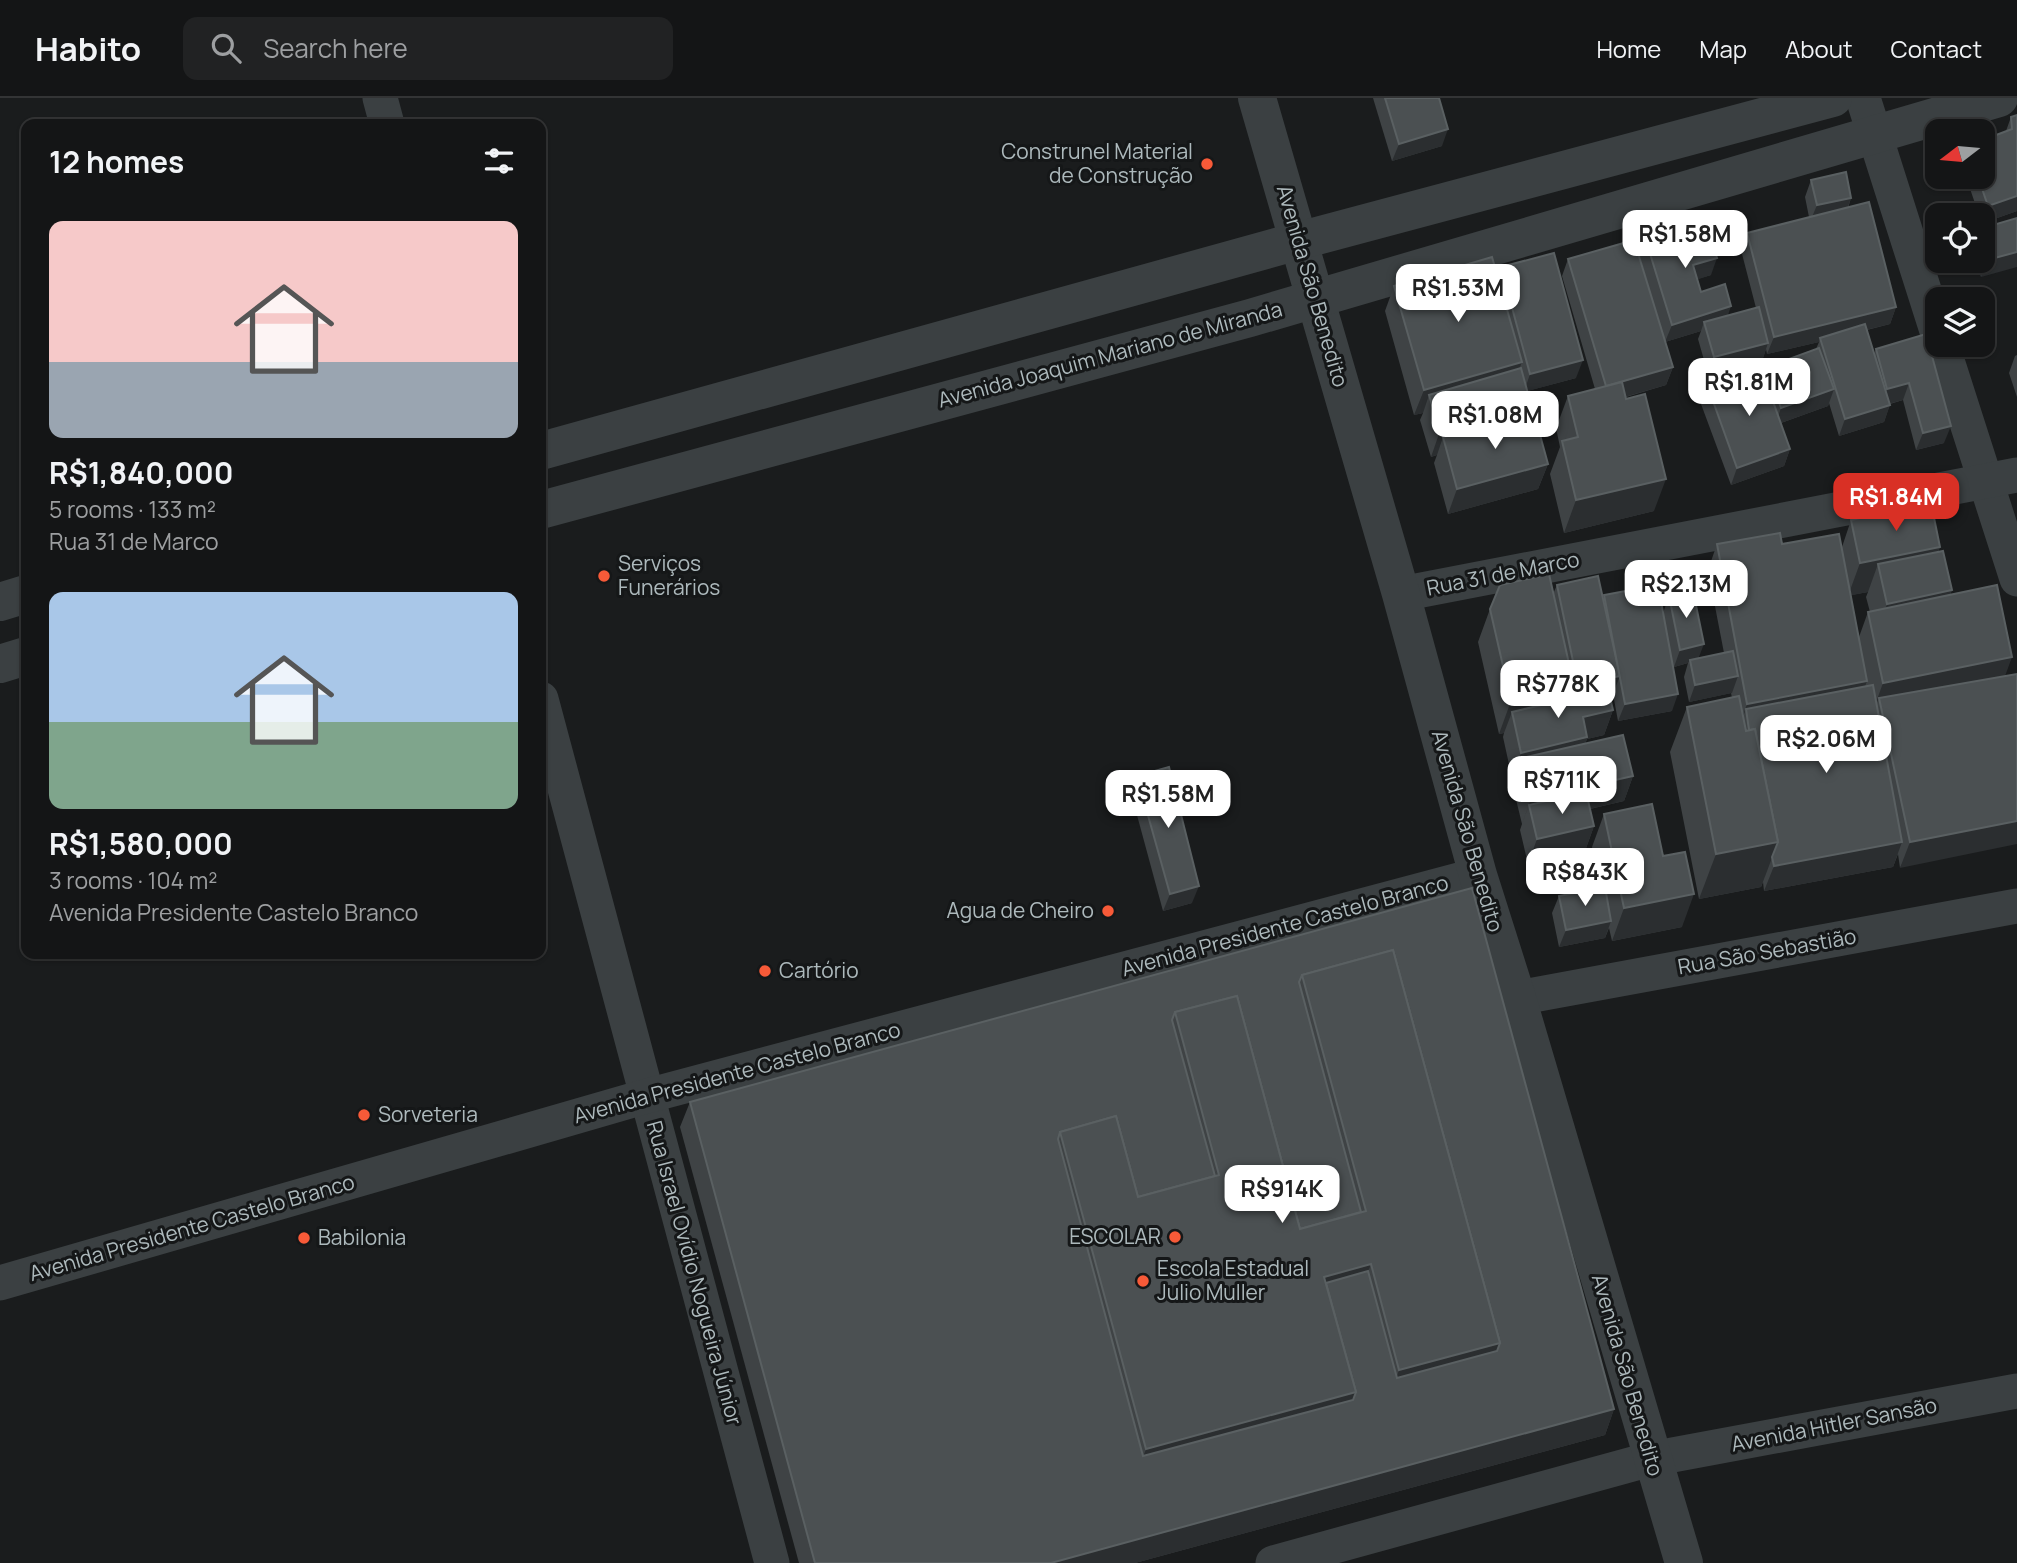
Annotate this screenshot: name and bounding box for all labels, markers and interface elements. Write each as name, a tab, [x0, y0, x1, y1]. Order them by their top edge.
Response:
search box	[183, 17, 673, 80]
text: Habito	[35, 26, 141, 71]
icon: search	[207, 29, 245, 67]
text: Search here	[263, 30, 408, 66]
text: Home	[1596, 32, 1661, 65]
text: Map	[1699, 32, 1747, 65]
text: About	[1785, 32, 1853, 65]
text: Contact	[1891, 32, 1982, 65]
north arrow	[1925, 119, 1995, 189]
map controls	[1925, 119, 1995, 357]
place label: Construnel Material de Construção	[1001, 137, 1193, 189]
text: 12 homes	[49, 141, 184, 182]
icon: filters	[480, 142, 518, 180]
marker: Construnel Material de Construção	[1199, 156, 1215, 172]
street label: Avenida São Benedito	[1271, 181, 1355, 390]
button: locate	[1925, 203, 1995, 273]
pin: R$1.58M	[1620, 211, 1750, 270]
text: R$1.58M	[1639, 217, 1732, 249]
pin: R$1.53M	[1393, 264, 1523, 324]
icon: home	[221, 266, 347, 392]
text: R$1.53M	[1412, 271, 1504, 303]
button: layers	[1925, 287, 1995, 357]
street label: Avenida Joaquim Mariano de Miranda	[935, 295, 1285, 414]
pin: R$1.81M	[1684, 358, 1814, 418]
text: R$1.81M	[1704, 365, 1794, 397]
pin: R$1.08M	[1430, 392, 1560, 451]
text: R$1.08M	[1448, 398, 1542, 430]
text: R$1,840,000	[49, 452, 233, 493]
pin: R$1.84M	[1831, 474, 1961, 533]
text: R$1.84M	[1849, 480, 1943, 512]
text: 5 rooms · 133 m²	[49, 493, 216, 525]
text: Rua 31 de Marco	[49, 525, 219, 557]
street label: Rua 31 de Marco	[1424, 544, 1582, 602]
place label: Serviços Funerários	[618, 549, 720, 601]
pin: R$2.13M	[1621, 560, 1751, 620]
text: R$2.13M	[1641, 567, 1731, 599]
marker: Serviços Funerários	[596, 568, 612, 584]
icon: home	[221, 637, 347, 763]
pin: R$778K	[1501, 660, 1615, 720]
text: R$778K	[1516, 667, 1600, 699]
pin: R$2.06M	[1761, 716, 1891, 775]
text: R$2.06M	[1776, 722, 1876, 754]
street label: Avenida São Benedito	[1426, 726, 1510, 935]
pin: R$711K	[1505, 756, 1619, 816]
text: R$711K	[1524, 763, 1600, 795]
pin: R$1.58M	[1103, 770, 1233, 830]
text: R$1.58M	[1122, 777, 1215, 809]
text: R$1,580,000	[49, 823, 233, 864]
pin: R$843K	[1528, 848, 1642, 908]
text: R$843K	[1542, 855, 1628, 887]
text: 3 rooms · 104 m²	[49, 864, 217, 896]
street label: Avenida Presidente Castelo Branco	[1118, 868, 1451, 982]
text: Avenida Presidente Castelo Branco	[49, 896, 418, 928]
place label: Agua de Cheiro	[947, 896, 1094, 924]
marker: Agua de Cheiro	[1100, 903, 1116, 919]
street label: Rua São Sebastião	[1675, 922, 1858, 980]
place label: Cartório	[779, 956, 859, 984]
marker: Cartório	[757, 963, 773, 979]
street label: Avenida Presidente Castelo Branco	[570, 1015, 903, 1129]
place label: Sorveteria	[378, 1100, 478, 1128]
marker: Sorveteria	[356, 1107, 372, 1123]
street label: Rua Israel Ovídio Nogueira Júnior	[641, 1118, 749, 1428]
pin: R$914K	[1225, 1166, 1339, 1225]
street label: Avenida Presidente Castelo Branco	[26, 1167, 358, 1287]
text: R$914K	[1241, 1172, 1323, 1204]
place label: ESCOLAR	[1069, 1222, 1161, 1250]
place label: Babilonia	[318, 1223, 406, 1251]
marker: ESCOLAR	[1167, 1229, 1183, 1245]
marker: Babilonia	[296, 1230, 312, 1246]
place label: Escola Estadual Julio Muller	[1157, 1254, 1309, 1306]
street label: Avenida São Benedito	[1586, 1270, 1670, 1479]
marker: Escola Estadual Julio Muller	[1135, 1273, 1151, 1289]
street label: Avenida Hitler Sansão	[1728, 1390, 1939, 1458]

